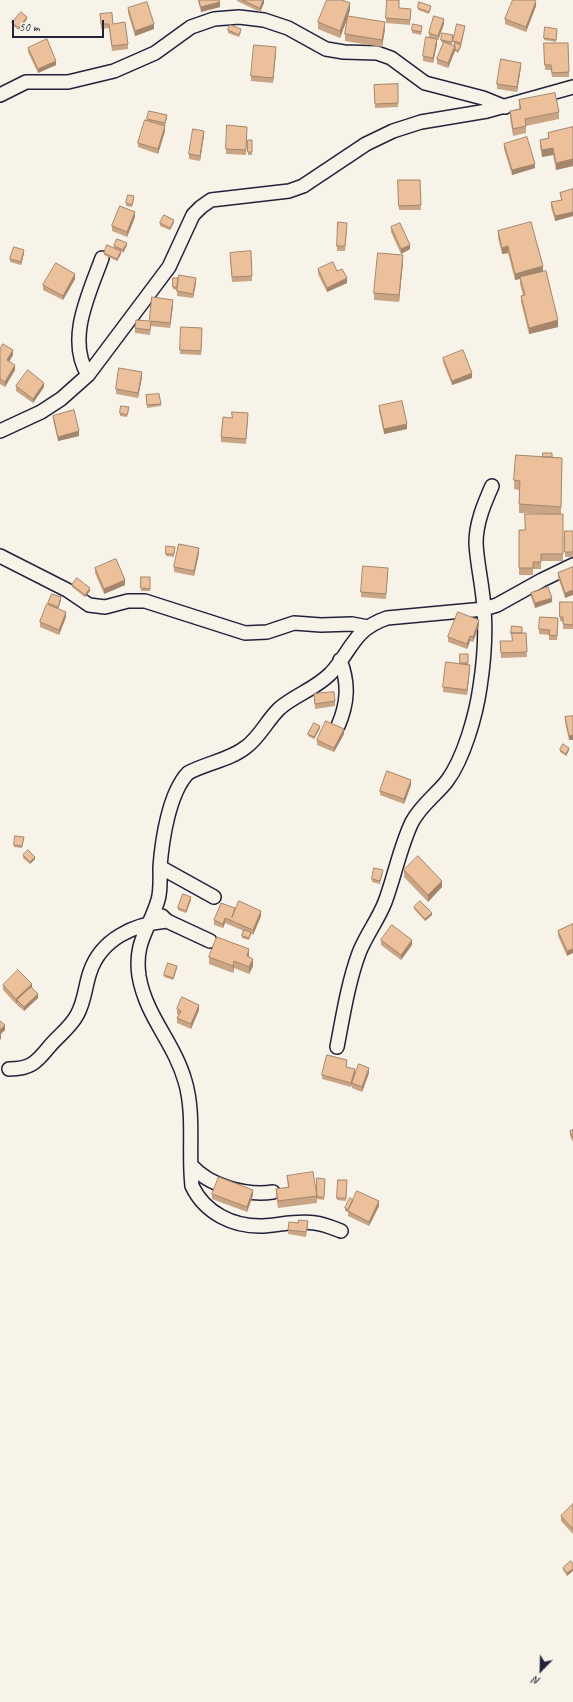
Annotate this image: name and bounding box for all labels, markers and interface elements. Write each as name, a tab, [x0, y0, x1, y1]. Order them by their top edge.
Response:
scale bar	[14, 12, 106, 38]
text: 50 m	[19, 19, 39, 35]
north arrow	[521, 1650, 561, 1690]
text: N	[530, 1673, 542, 1689]

